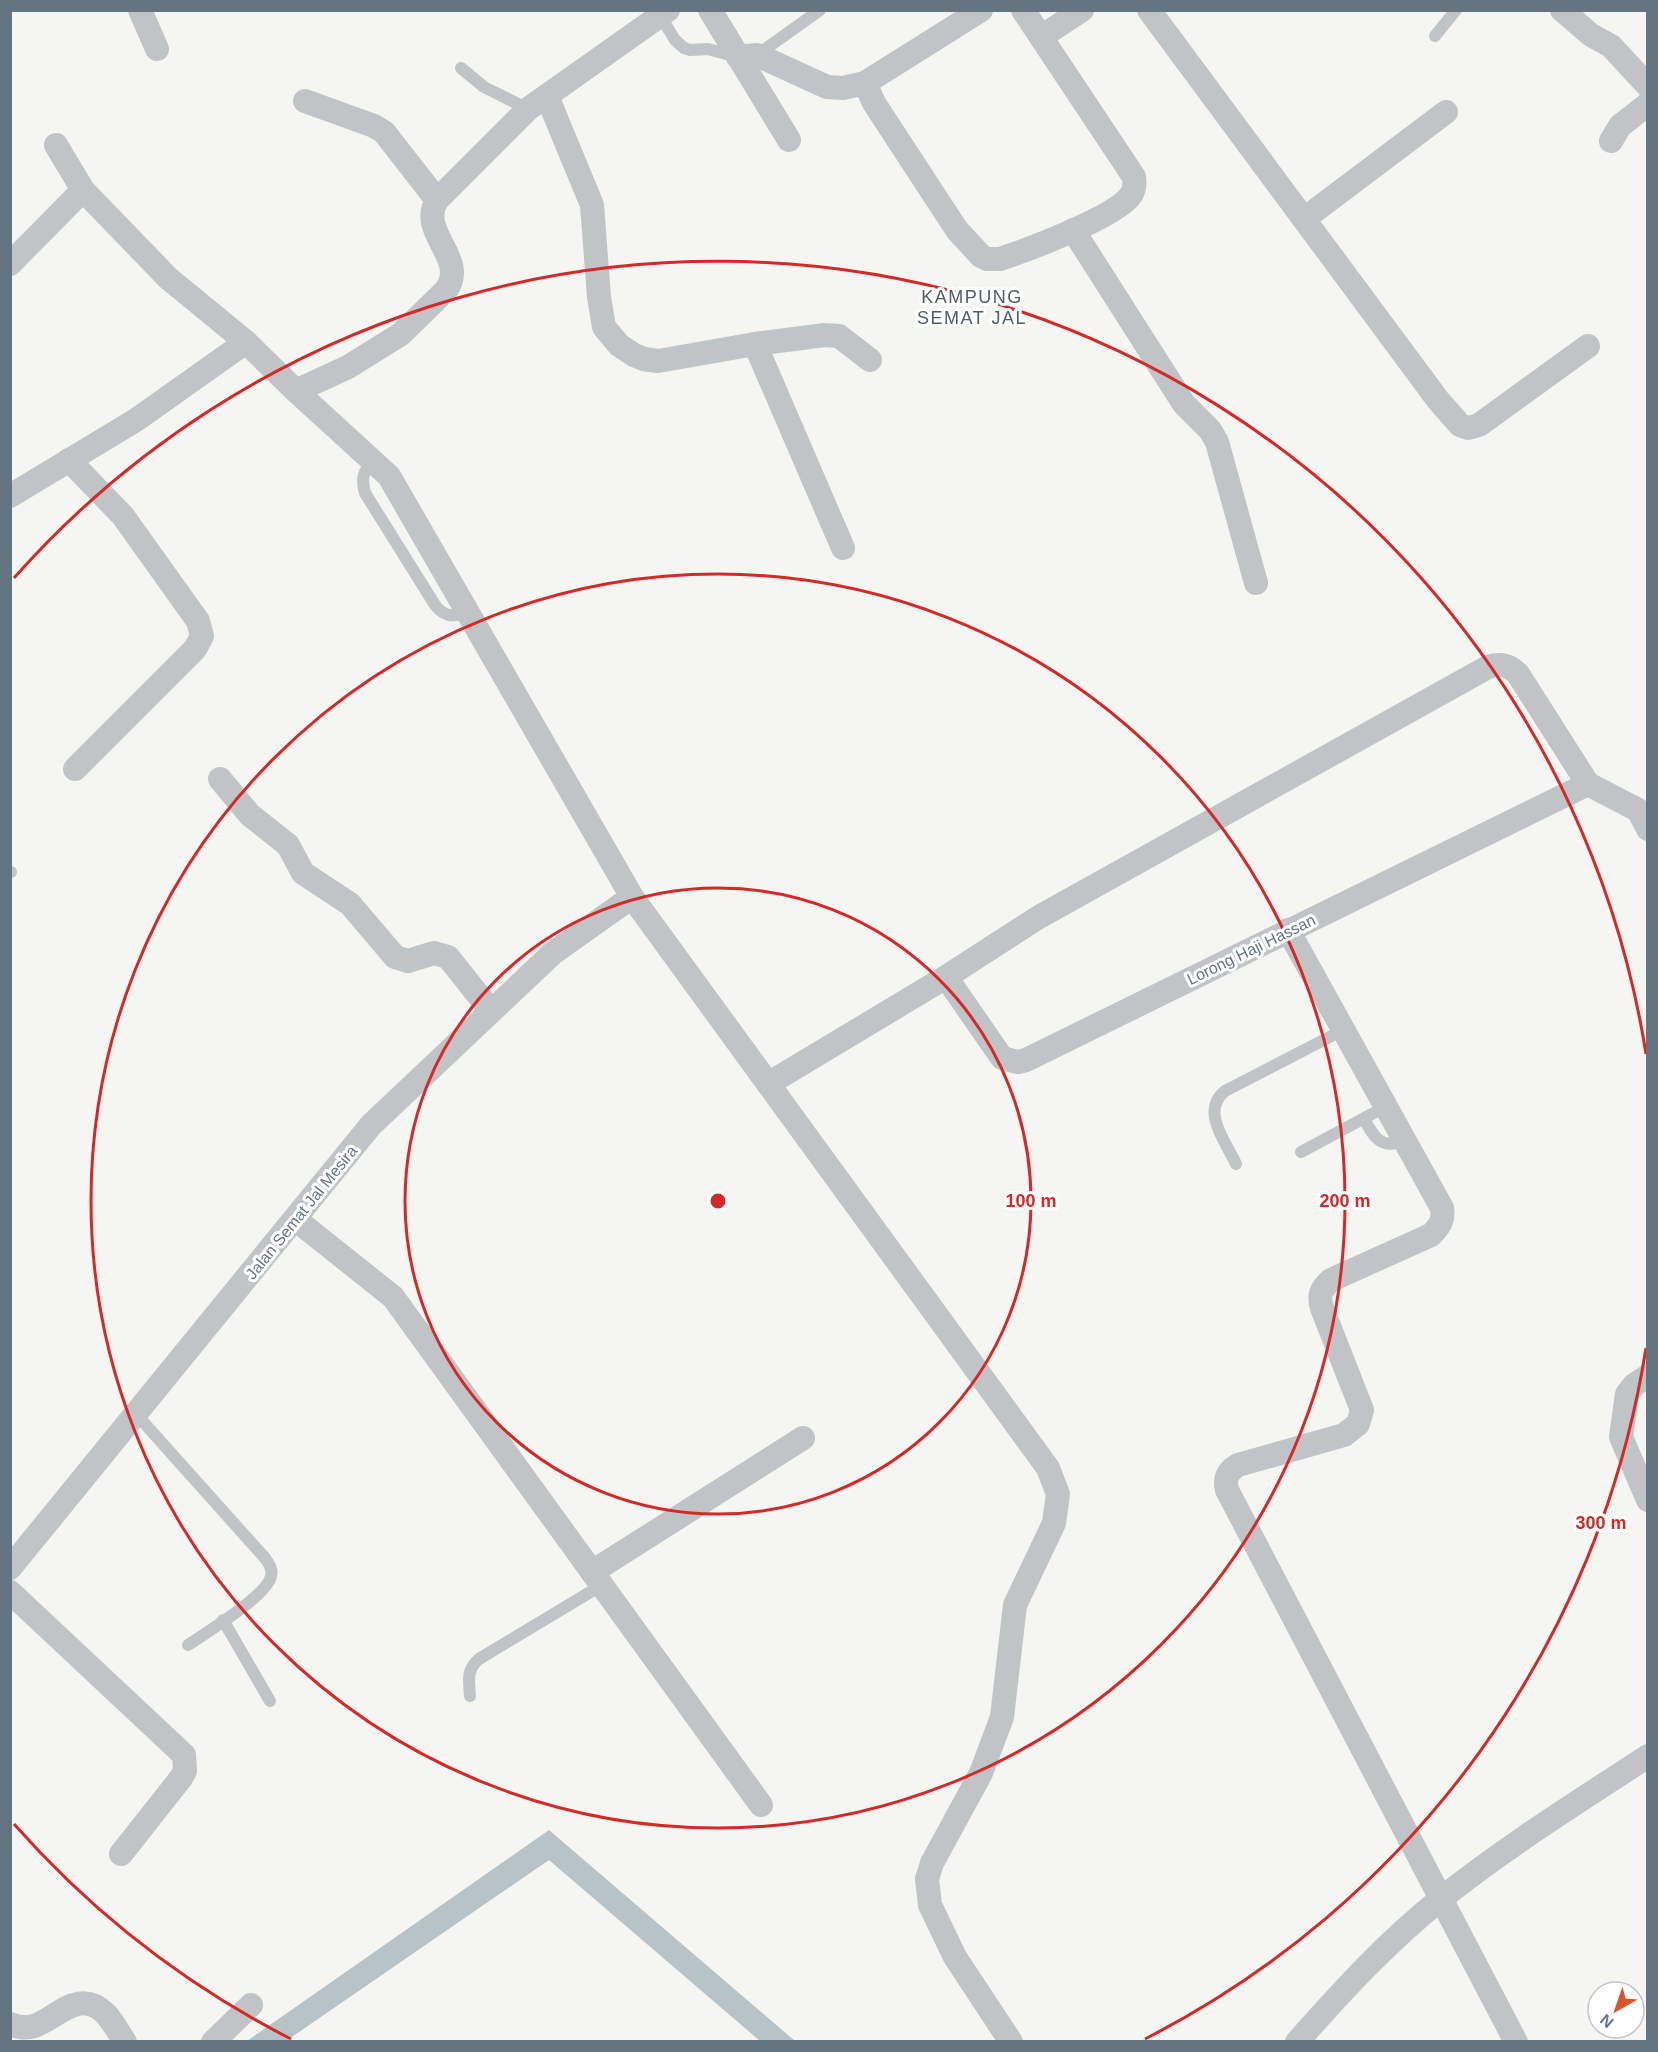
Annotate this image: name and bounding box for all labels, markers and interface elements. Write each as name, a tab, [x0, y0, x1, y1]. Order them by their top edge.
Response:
district label: KAMPUNG SEMAT JAL	[917, 287, 1027, 328]
street label: Lorong Haji Hassan	[1184, 911, 1318, 988]
street label: Jalan Semat Jal Mesira	[242, 1142, 360, 1282]
centre of rings	[708, 1191, 728, 1211]
text: 100 m	[1005, 1191, 1057, 1211]
text: 200 m	[1319, 1191, 1371, 1211]
text: 300 m	[1575, 1513, 1627, 1533]
north arrow	[1586, 1980, 1646, 2040]
text: N	[1597, 2011, 1617, 2031]

